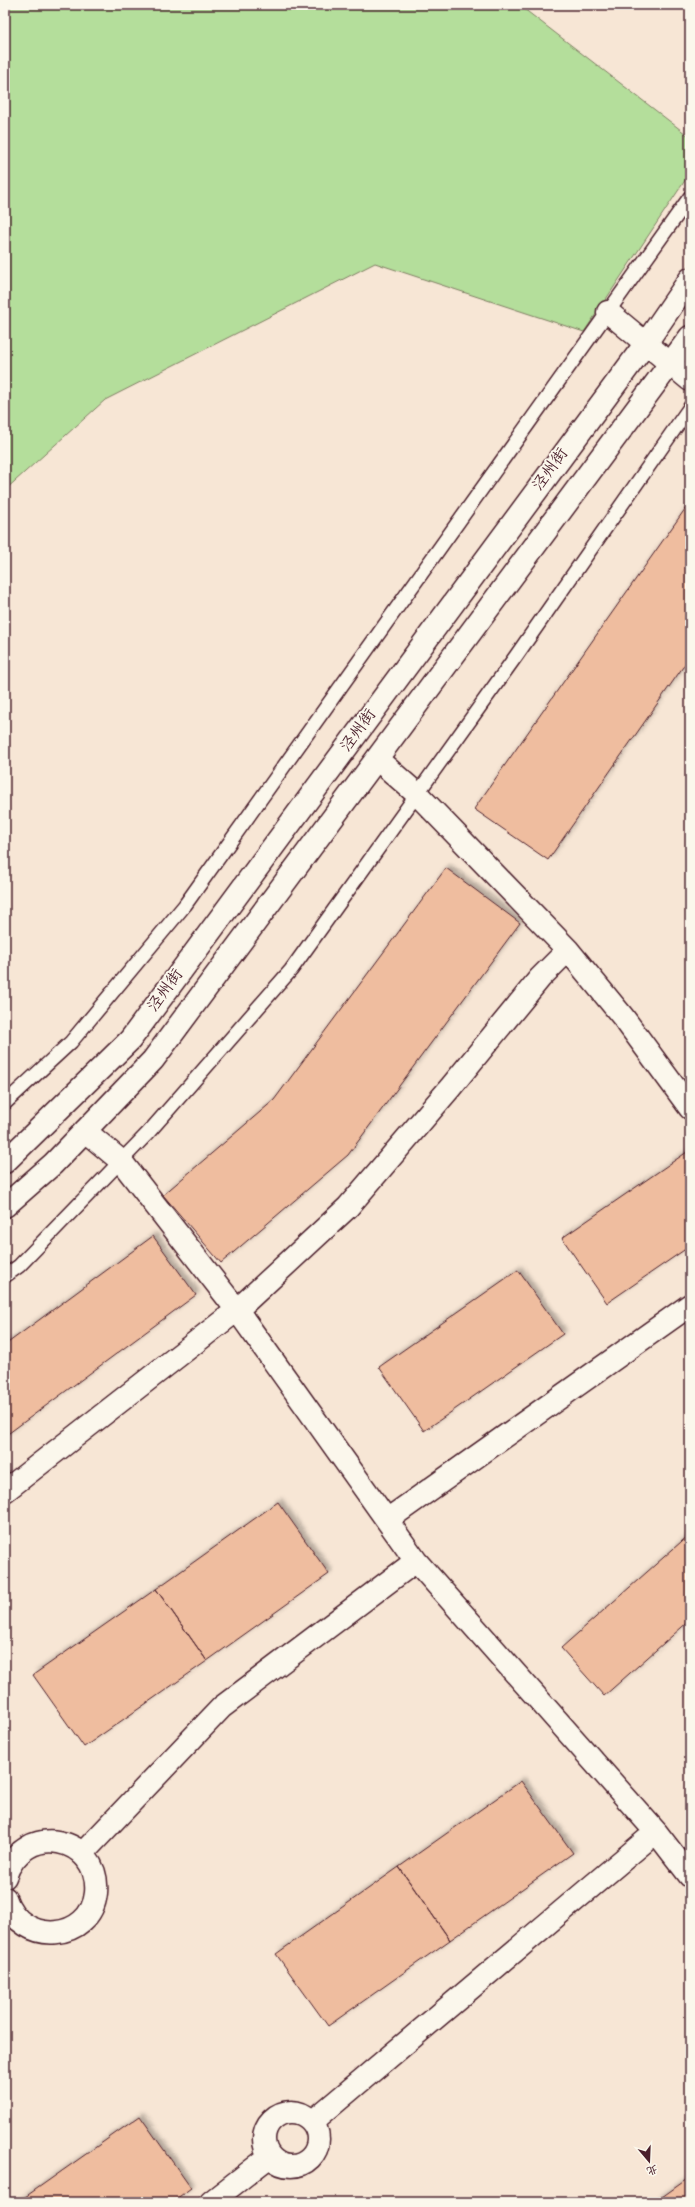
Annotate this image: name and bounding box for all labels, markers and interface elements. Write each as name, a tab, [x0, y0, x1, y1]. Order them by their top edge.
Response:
street label: 泾州街	[528, 444, 574, 496]
street label: 泾州街	[336, 705, 382, 757]
street label: 泾州街	[143, 965, 189, 1017]
north arrow	[629, 2141, 669, 2181]
text: 北	[644, 2159, 659, 2178]

